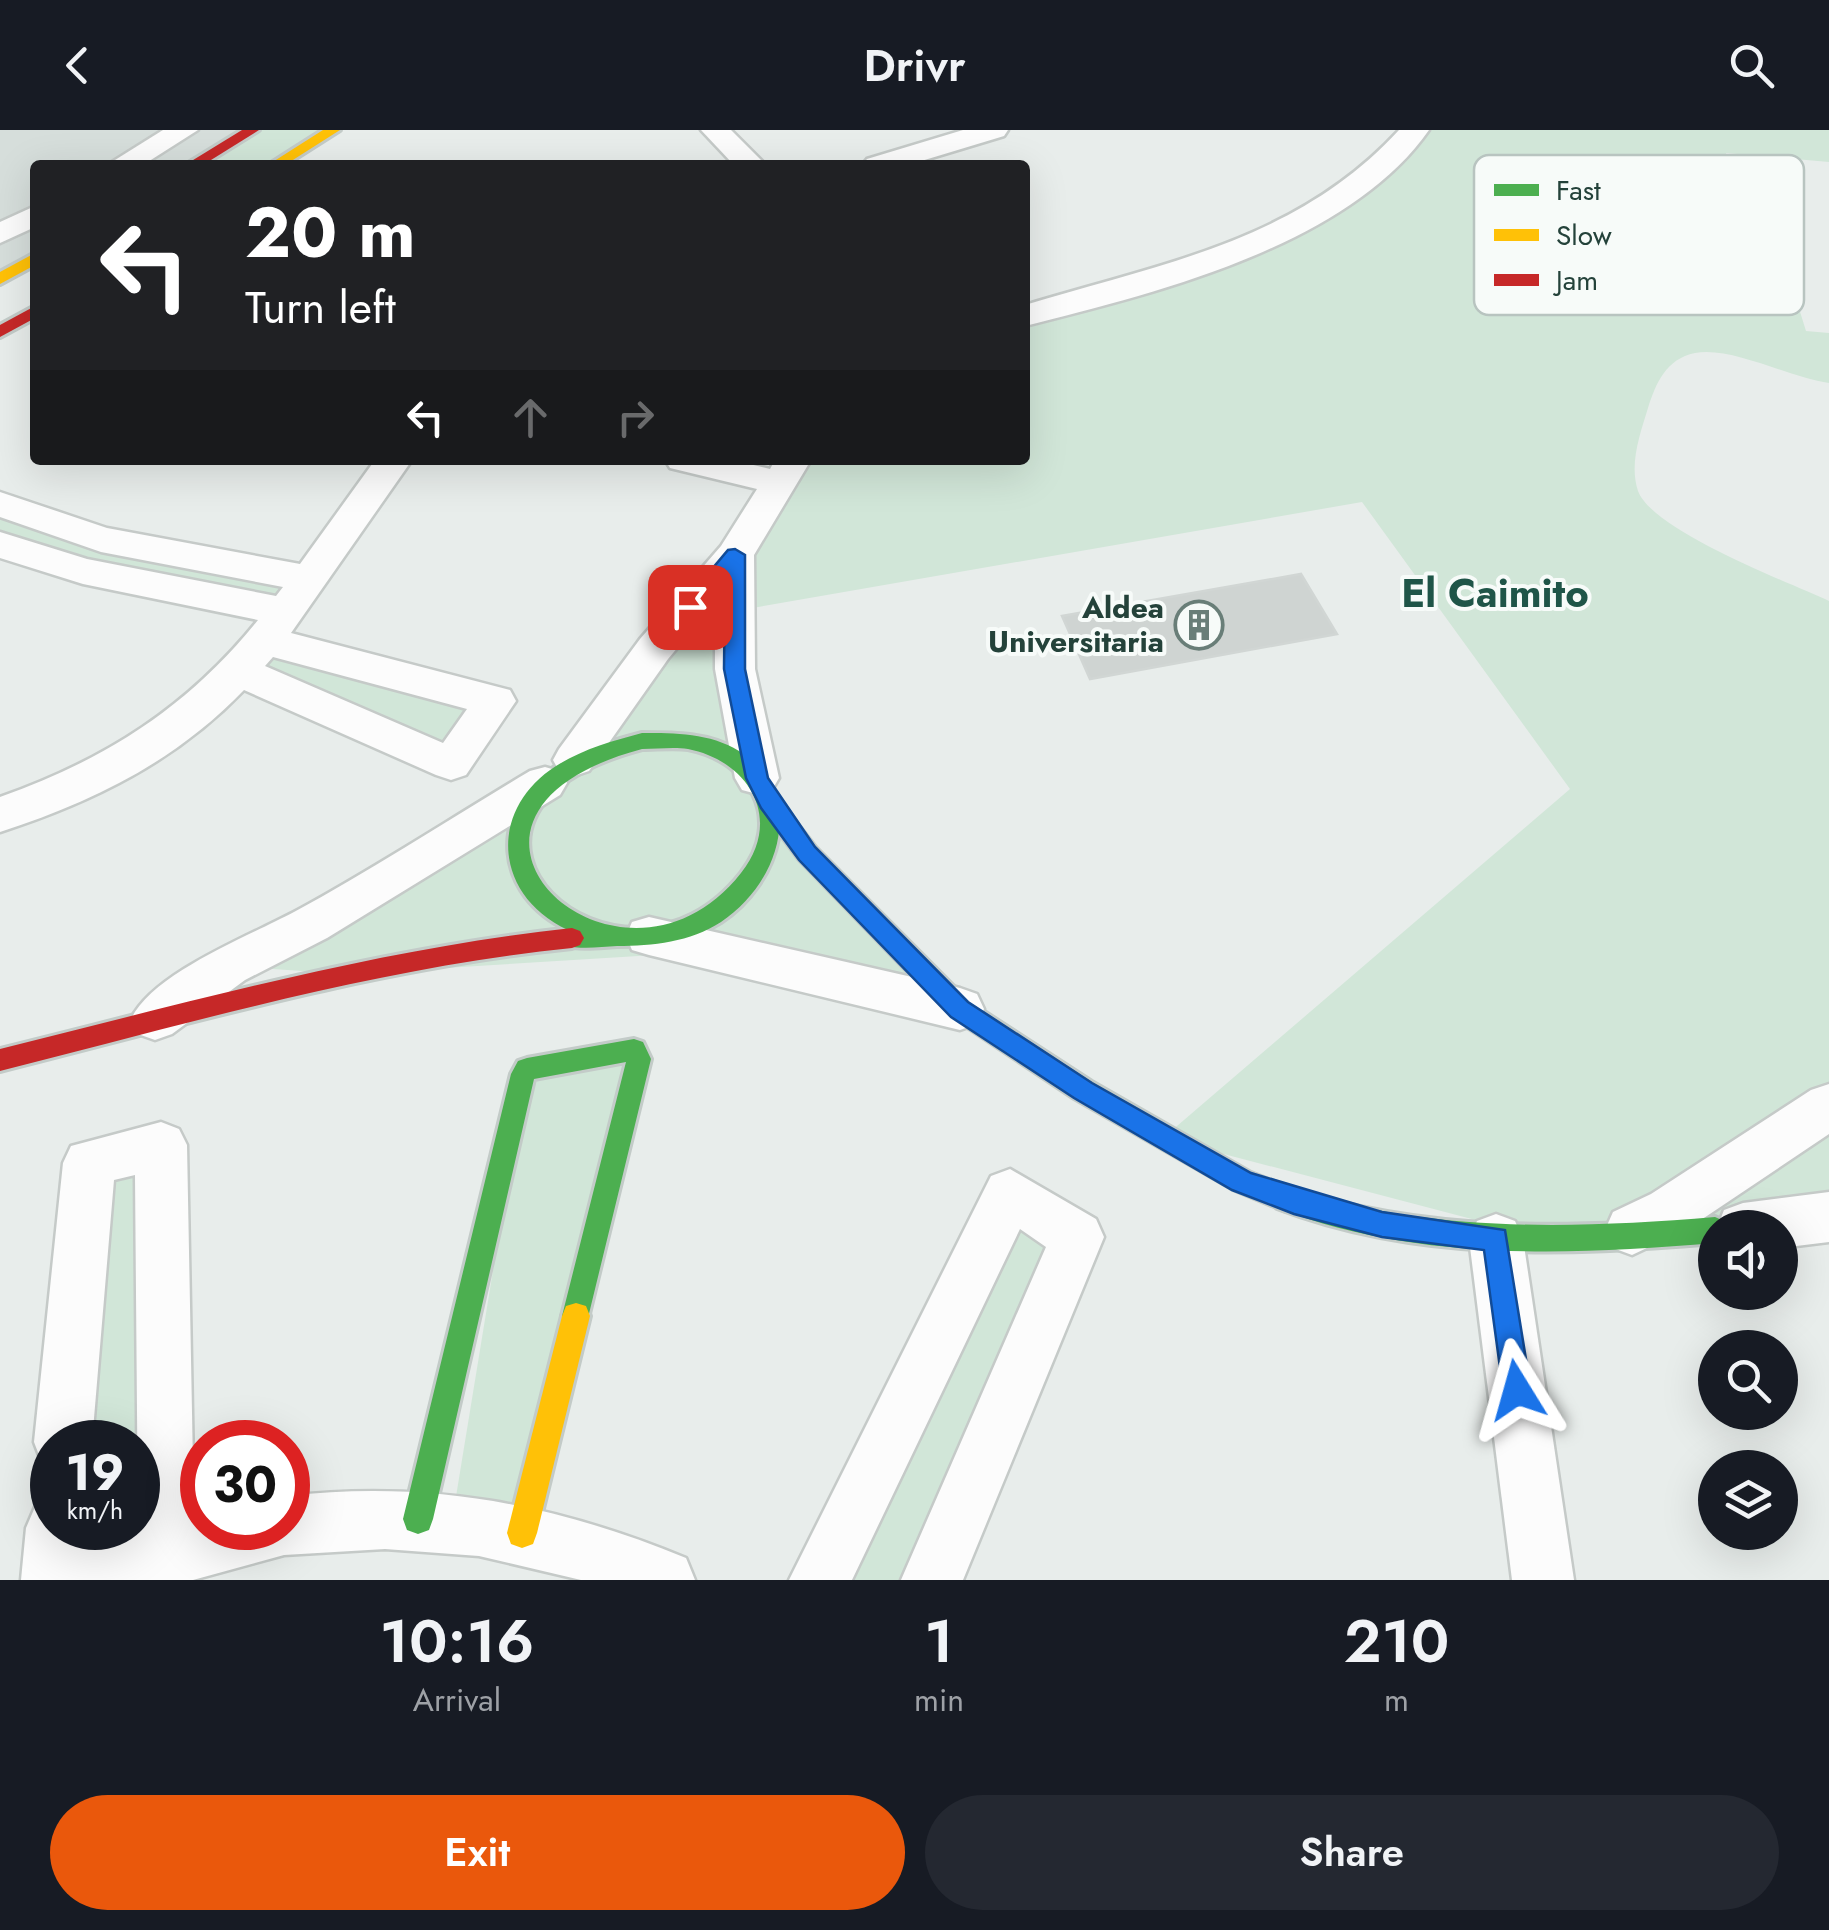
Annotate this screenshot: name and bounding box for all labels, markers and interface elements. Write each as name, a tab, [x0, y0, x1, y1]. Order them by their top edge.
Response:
text: Drivr	[863, 33, 966, 98]
icon: back	[50, 38, 105, 93]
icon: search	[1724, 38, 1779, 93]
legend	[1474, 155, 1804, 315]
text: Fast	[1556, 170, 1601, 211]
text: 20 m	[245, 182, 416, 283]
icon: left	[80, 200, 210, 330]
text: Slow	[1556, 215, 1612, 256]
text: Jam	[1552, 260, 1598, 301]
text: Turn left	[245, 275, 396, 340]
icon: left	[398, 390, 453, 445]
icon: ahead	[503, 390, 558, 445]
icon: right	[608, 390, 663, 445]
district label: El Caimito	[1401, 564, 1589, 622]
pin	[648, 565, 733, 650]
icon: arrive	[663, 580, 718, 635]
place label: Aldea Universitaria	[988, 586, 1164, 663]
building icon: Aldea Universitaria	[1173, 599, 1225, 651]
map controls	[1698, 1210, 1798, 1550]
button: sound	[1698, 1210, 1798, 1310]
button: search	[1698, 1330, 1798, 1430]
position arrow	[1465, 1338, 1569, 1442]
speed limit sign: 30	[180, 1420, 310, 1550]
text: 19	[66, 1436, 124, 1509]
button: layers	[1698, 1450, 1798, 1550]
text: km/h	[67, 1492, 123, 1528]
text: 10:16	[380, 1598, 534, 1685]
text: 1	[924, 1598, 954, 1685]
text: 210	[1344, 1598, 1449, 1685]
text: Arrival	[413, 1677, 501, 1723]
text: min	[914, 1677, 964, 1723]
text: m	[1384, 1677, 1409, 1723]
button: Exit	[50, 1795, 905, 1910]
button: Share	[925, 1795, 1779, 1910]

